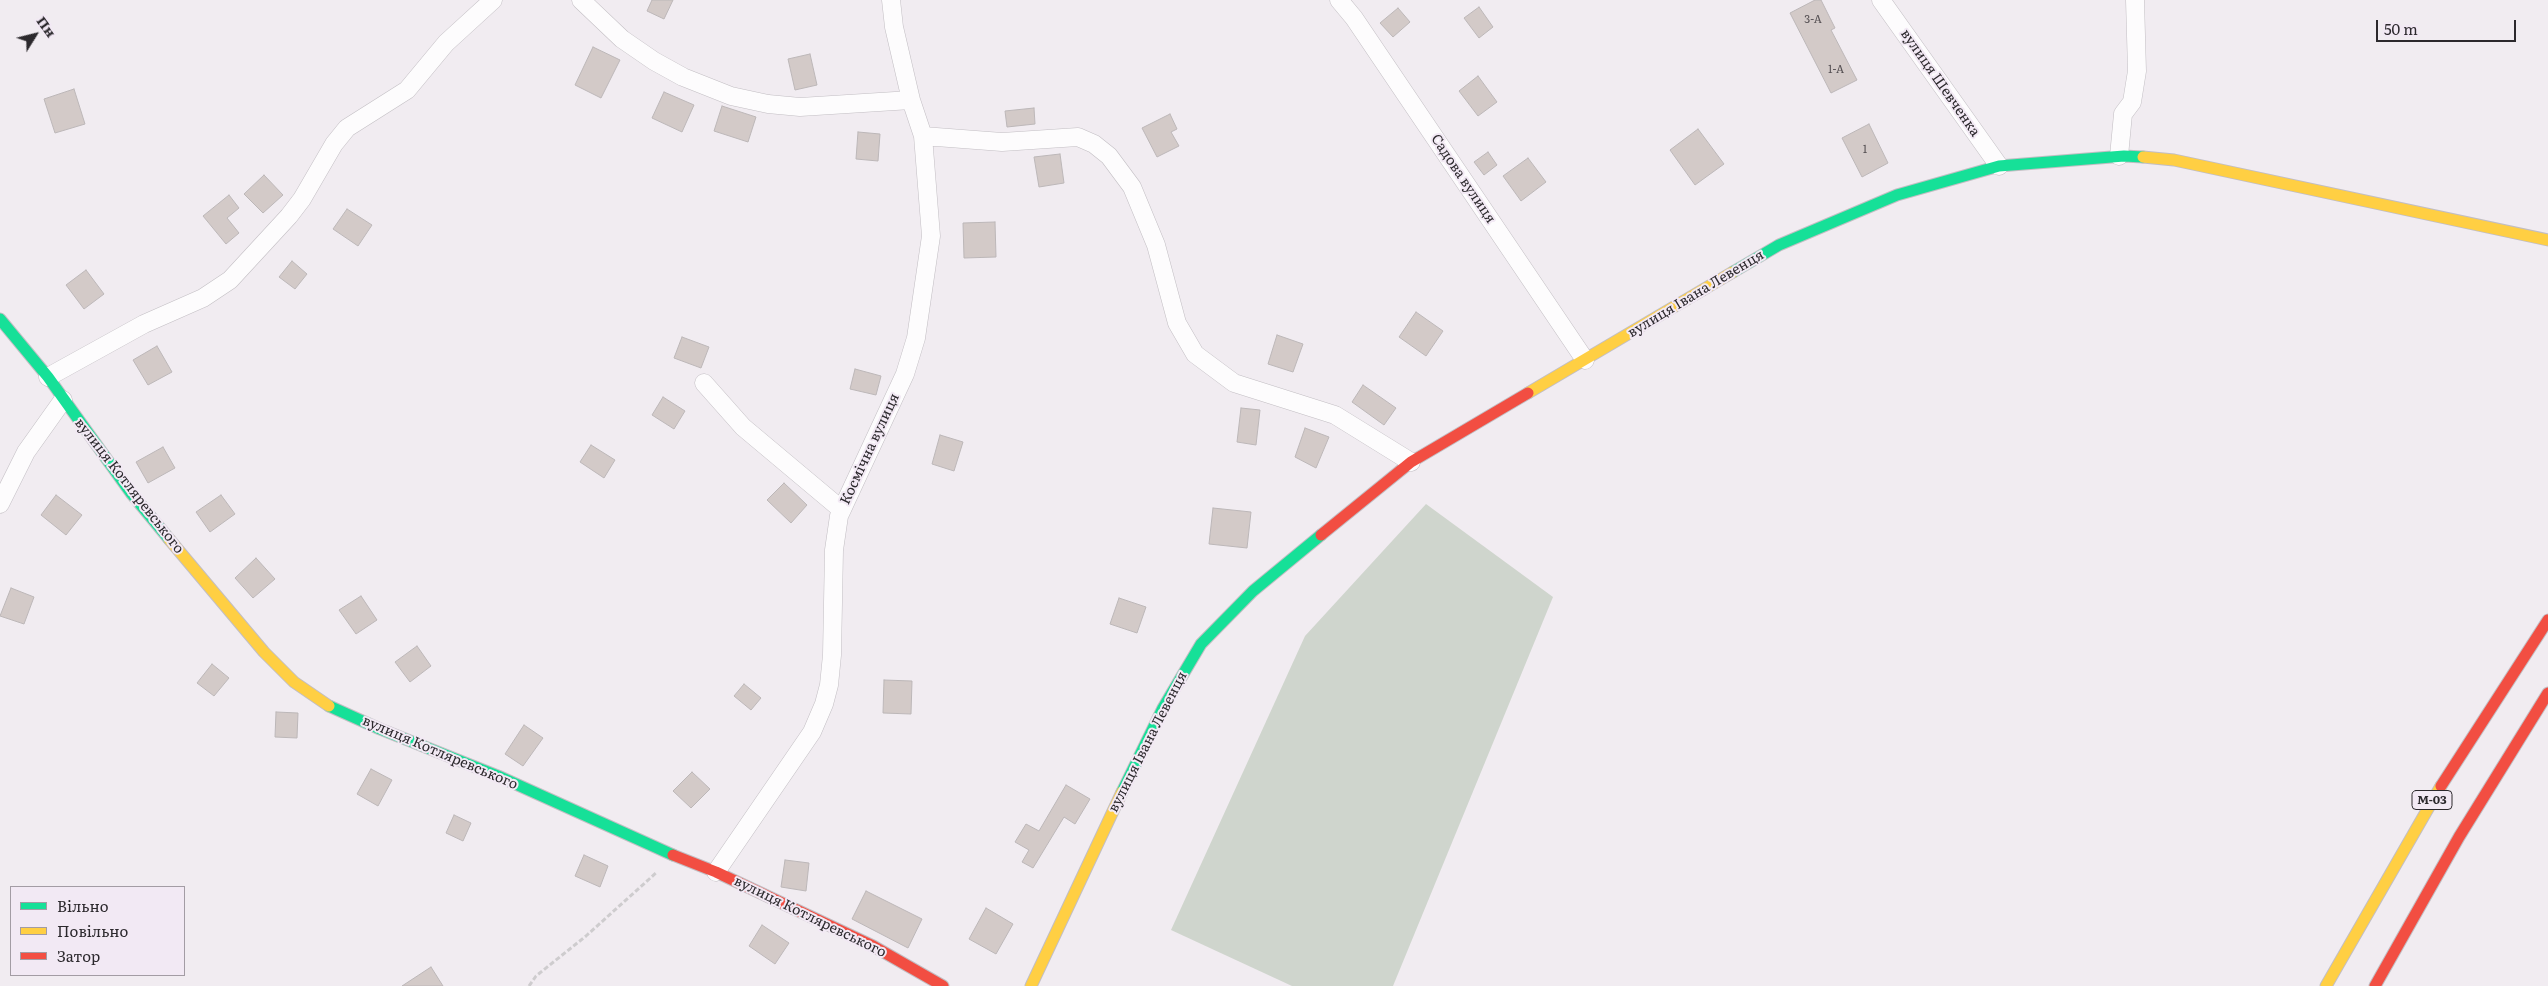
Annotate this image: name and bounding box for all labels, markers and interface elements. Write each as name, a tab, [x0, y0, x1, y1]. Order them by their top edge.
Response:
north arrow	[10, 10, 60, 60]
scale bar	[2378, 10, 2518, 42]
text: Пн	[33, 11, 62, 41]
house number: 3-А	[1804, 13, 1822, 27]
text: 50 m	[2384, 17, 2418, 40]
street label: вулиця Шевченка	[1897, 26, 1983, 140]
house number: 1-А	[1828, 63, 1844, 77]
street label: Садова вулиця	[1427, 131, 1499, 227]
house number: 1	[1863, 143, 1867, 157]
street label: вулиця Івана Левенця	[1625, 247, 1767, 341]
street label: Космічна вулиця	[837, 391, 903, 507]
street label: вулиця Котляревського	[71, 415, 187, 557]
street label: вулиця Івана Левенця	[1105, 669, 1191, 815]
street label: вулиця Котляревського	[360, 713, 520, 793]
road number: М-03	[2412, 790, 2452, 810]
street label: вулиця Котляревського	[731, 873, 889, 961]
legend	[10, 886, 185, 976]
text: Вільно	[57, 894, 108, 917]
text: Повільно	[57, 919, 128, 942]
text: Затор	[57, 944, 100, 967]

